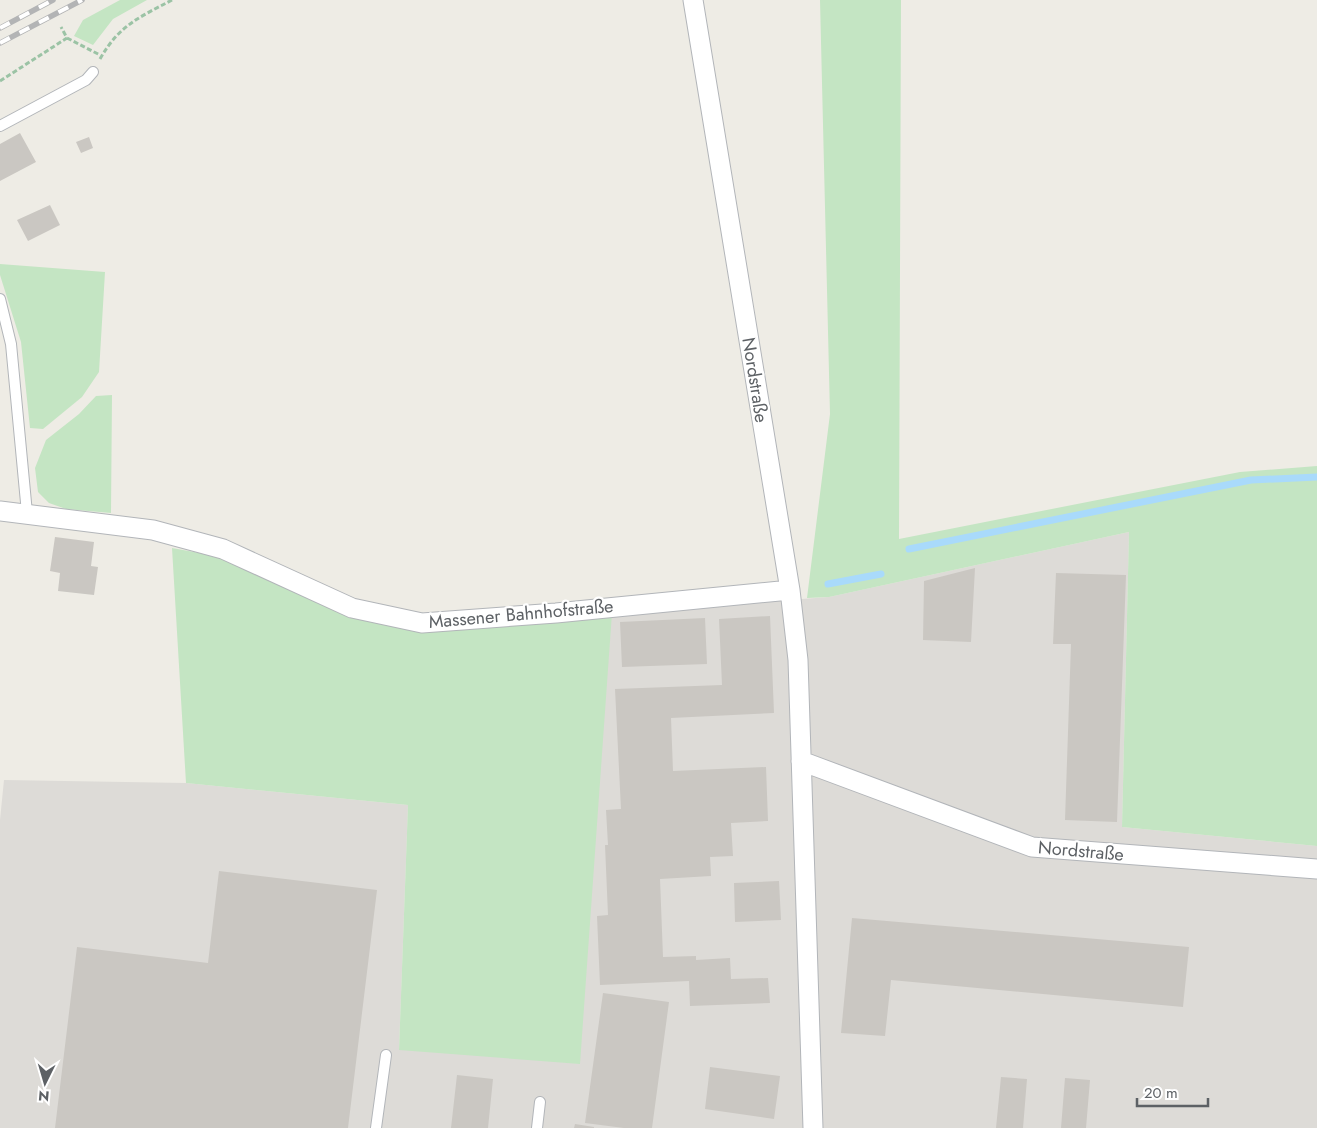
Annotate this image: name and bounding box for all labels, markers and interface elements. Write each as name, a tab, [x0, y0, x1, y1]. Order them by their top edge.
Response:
street label: Nordstraße	[735, 335, 775, 425]
street label: Massener Bahnhofstraße	[428, 593, 614, 635]
street label: Nordstraße	[1037, 834, 1125, 868]
north arrow	[20, 1058, 70, 1108]
scale bar	[1137, 1076, 1208, 1108]
text: 20 m	[1144, 1082, 1178, 1104]
text: N	[37, 1086, 50, 1106]

